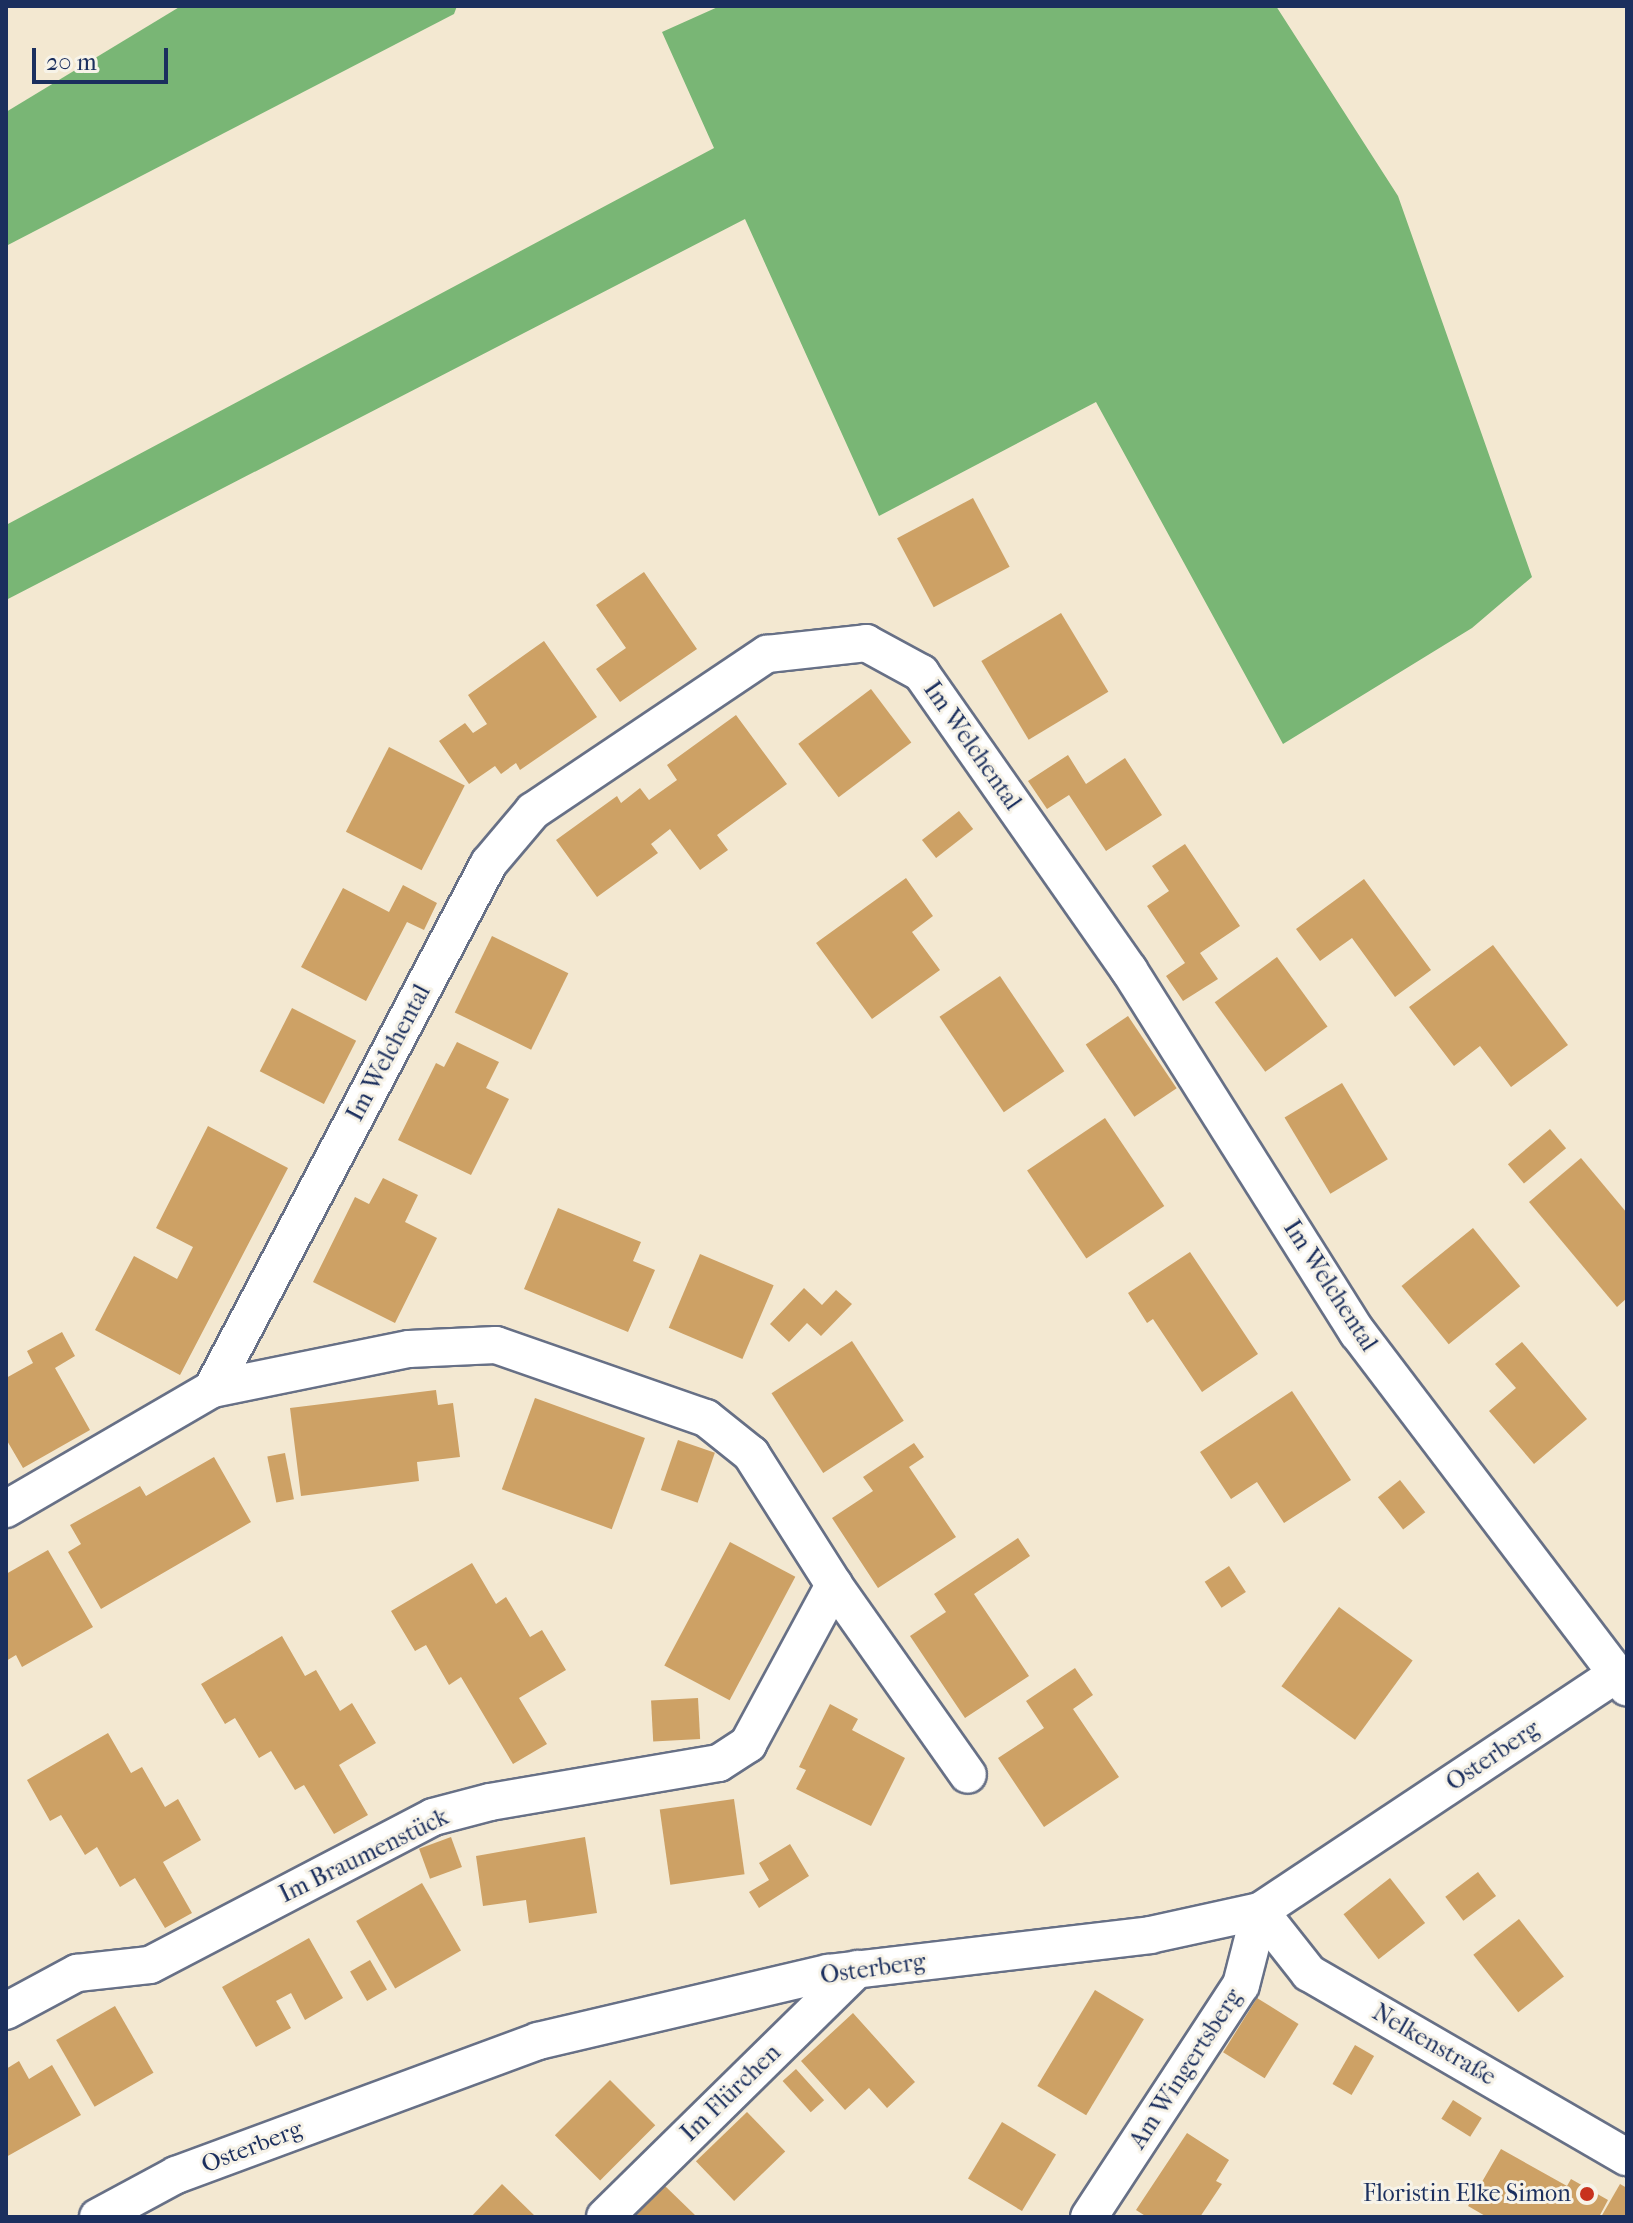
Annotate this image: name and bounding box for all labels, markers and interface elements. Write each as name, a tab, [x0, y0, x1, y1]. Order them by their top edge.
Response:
scale bar	[36, 32, 172, 82]
text: 20 m	[46, 48, 97, 76]
street label: Im Welchental	[917, 676, 1027, 816]
street label: Im Welchental	[341, 980, 437, 1126]
street label: Im Welchental	[1277, 1215, 1383, 1357]
street label: Osterberg	[1441, 1714, 1545, 1798]
street label: Im Braumenstück	[275, 1803, 453, 1909]
street label: Osterberg	[819, 1947, 927, 1991]
street label: Am Wingertsberg	[1124, 1984, 1248, 2154]
street label: Nelkenstraße	[1367, 1998, 1501, 2092]
street label: Im Flürchen	[675, 2038, 787, 2148]
street label: Osterberg	[197, 2115, 307, 2179]
place label: Floristin Elke Simon	[1363, 2180, 1571, 2208]
marker: Floristin Elke Simon	[1578, 2185, 1596, 2203]

